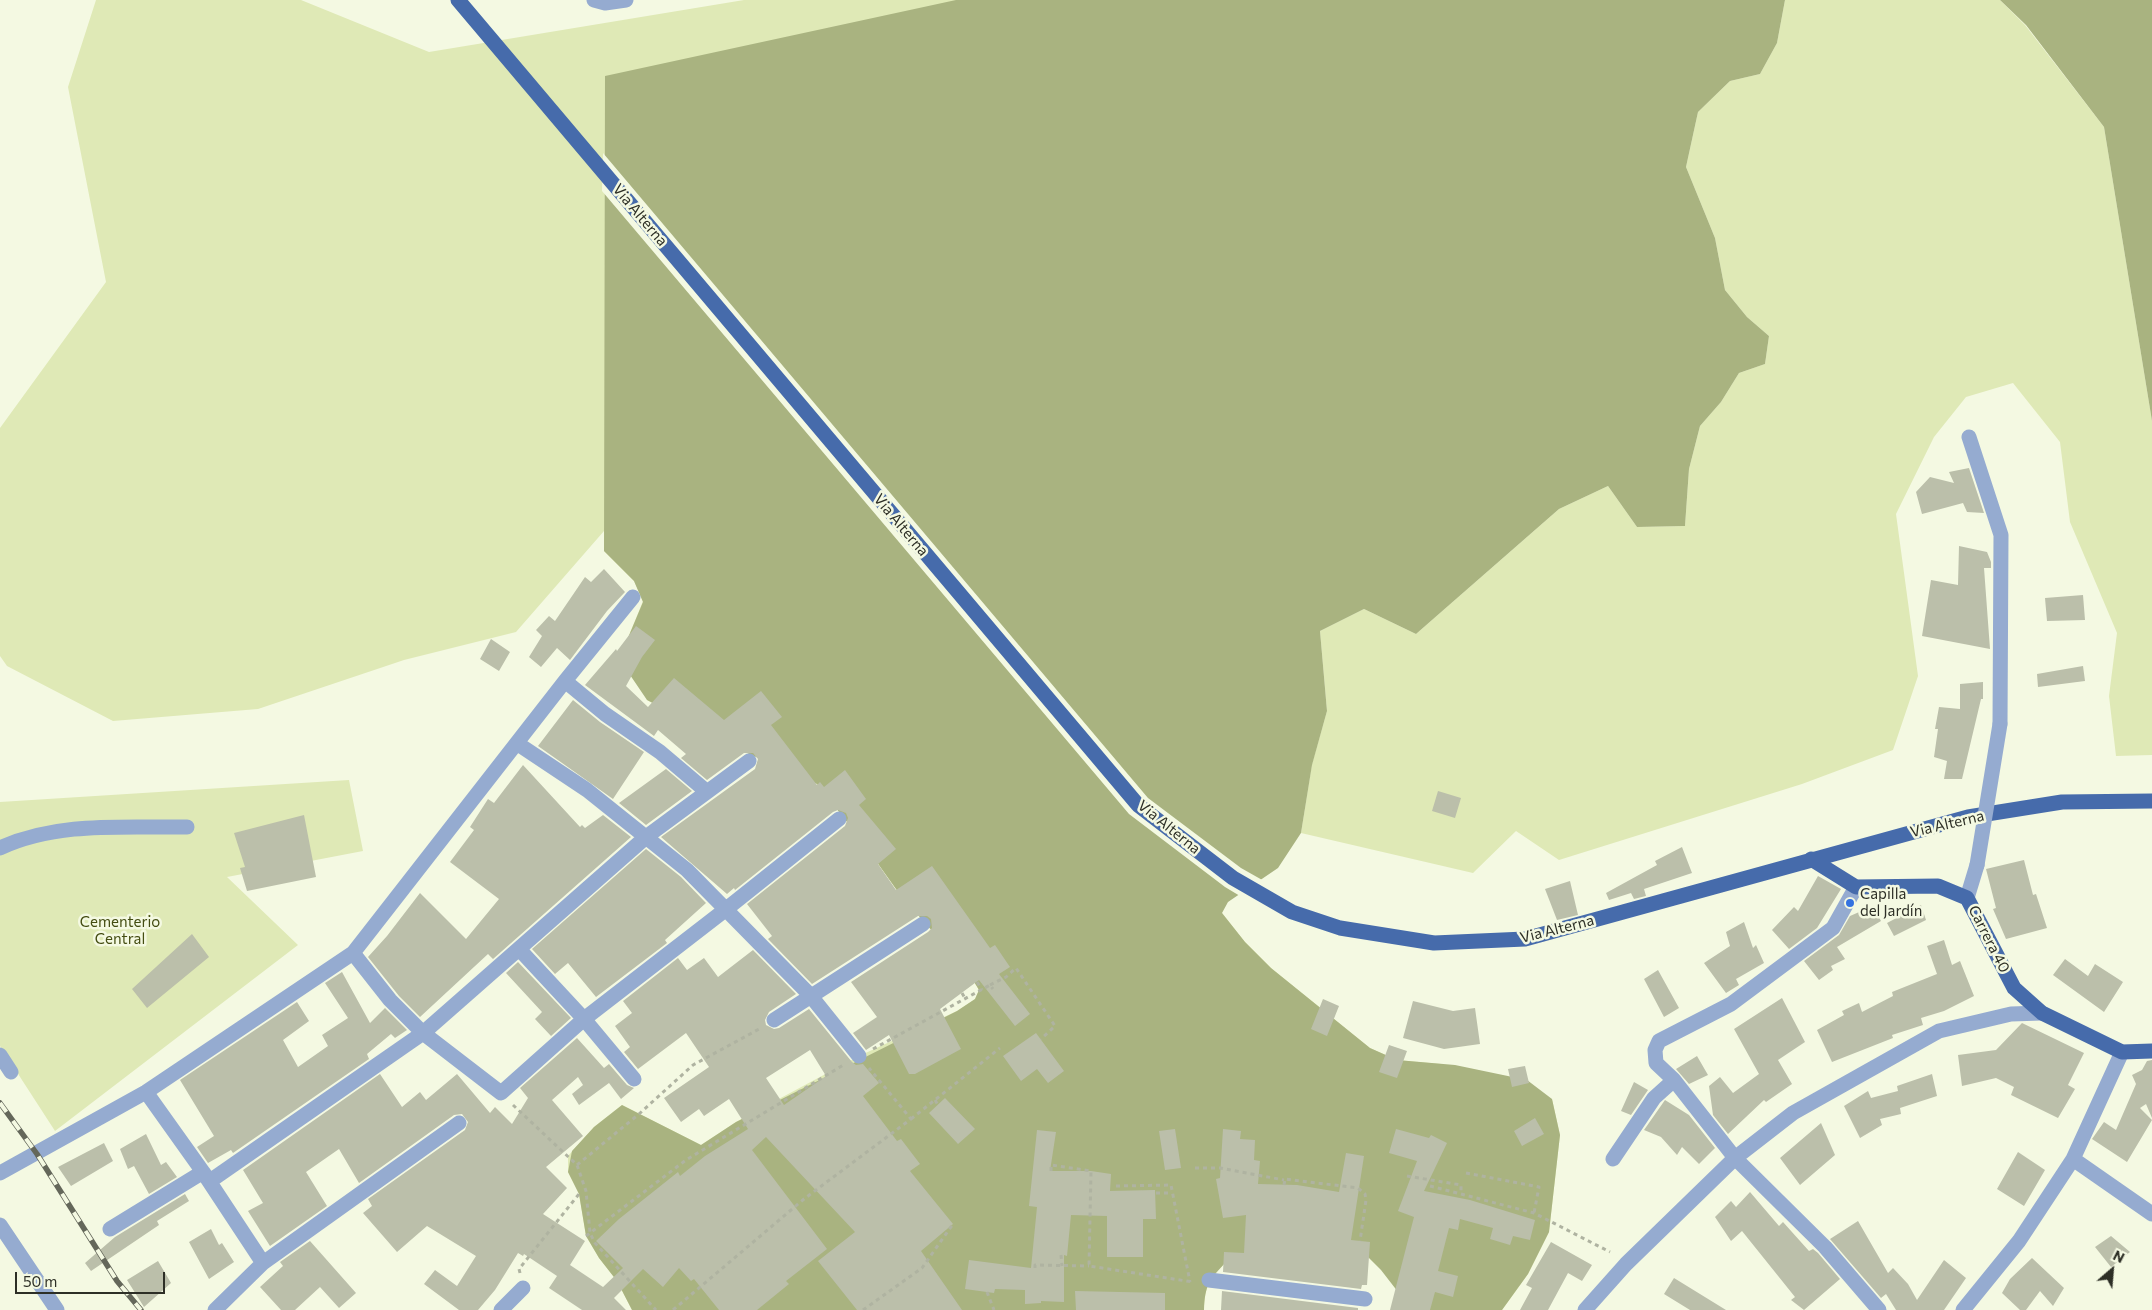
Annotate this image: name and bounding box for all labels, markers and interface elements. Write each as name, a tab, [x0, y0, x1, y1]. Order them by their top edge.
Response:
street label: Via Alterna	[609, 180, 671, 250]
street label: Via Alterna	[870, 490, 932, 560]
street label: Via Alterna	[1134, 796, 1204, 858]
street label: Via Alterna	[1908, 807, 1986, 841]
place label: Capilla del Jardín	[1860, 885, 1922, 920]
marker: Capilla del Jardín	[1844, 897, 1856, 909]
street label: Carrera 40	[1964, 902, 2014, 976]
street label: Via Alterna	[1518, 911, 1596, 947]
park label: Cementerio Central	[80, 913, 160, 948]
north arrow	[2087, 1245, 2137, 1295]
text: N	[2111, 1246, 2128, 1266]
scale bar	[18, 1262, 168, 1294]
text: 50 m	[23, 1272, 57, 1290]

